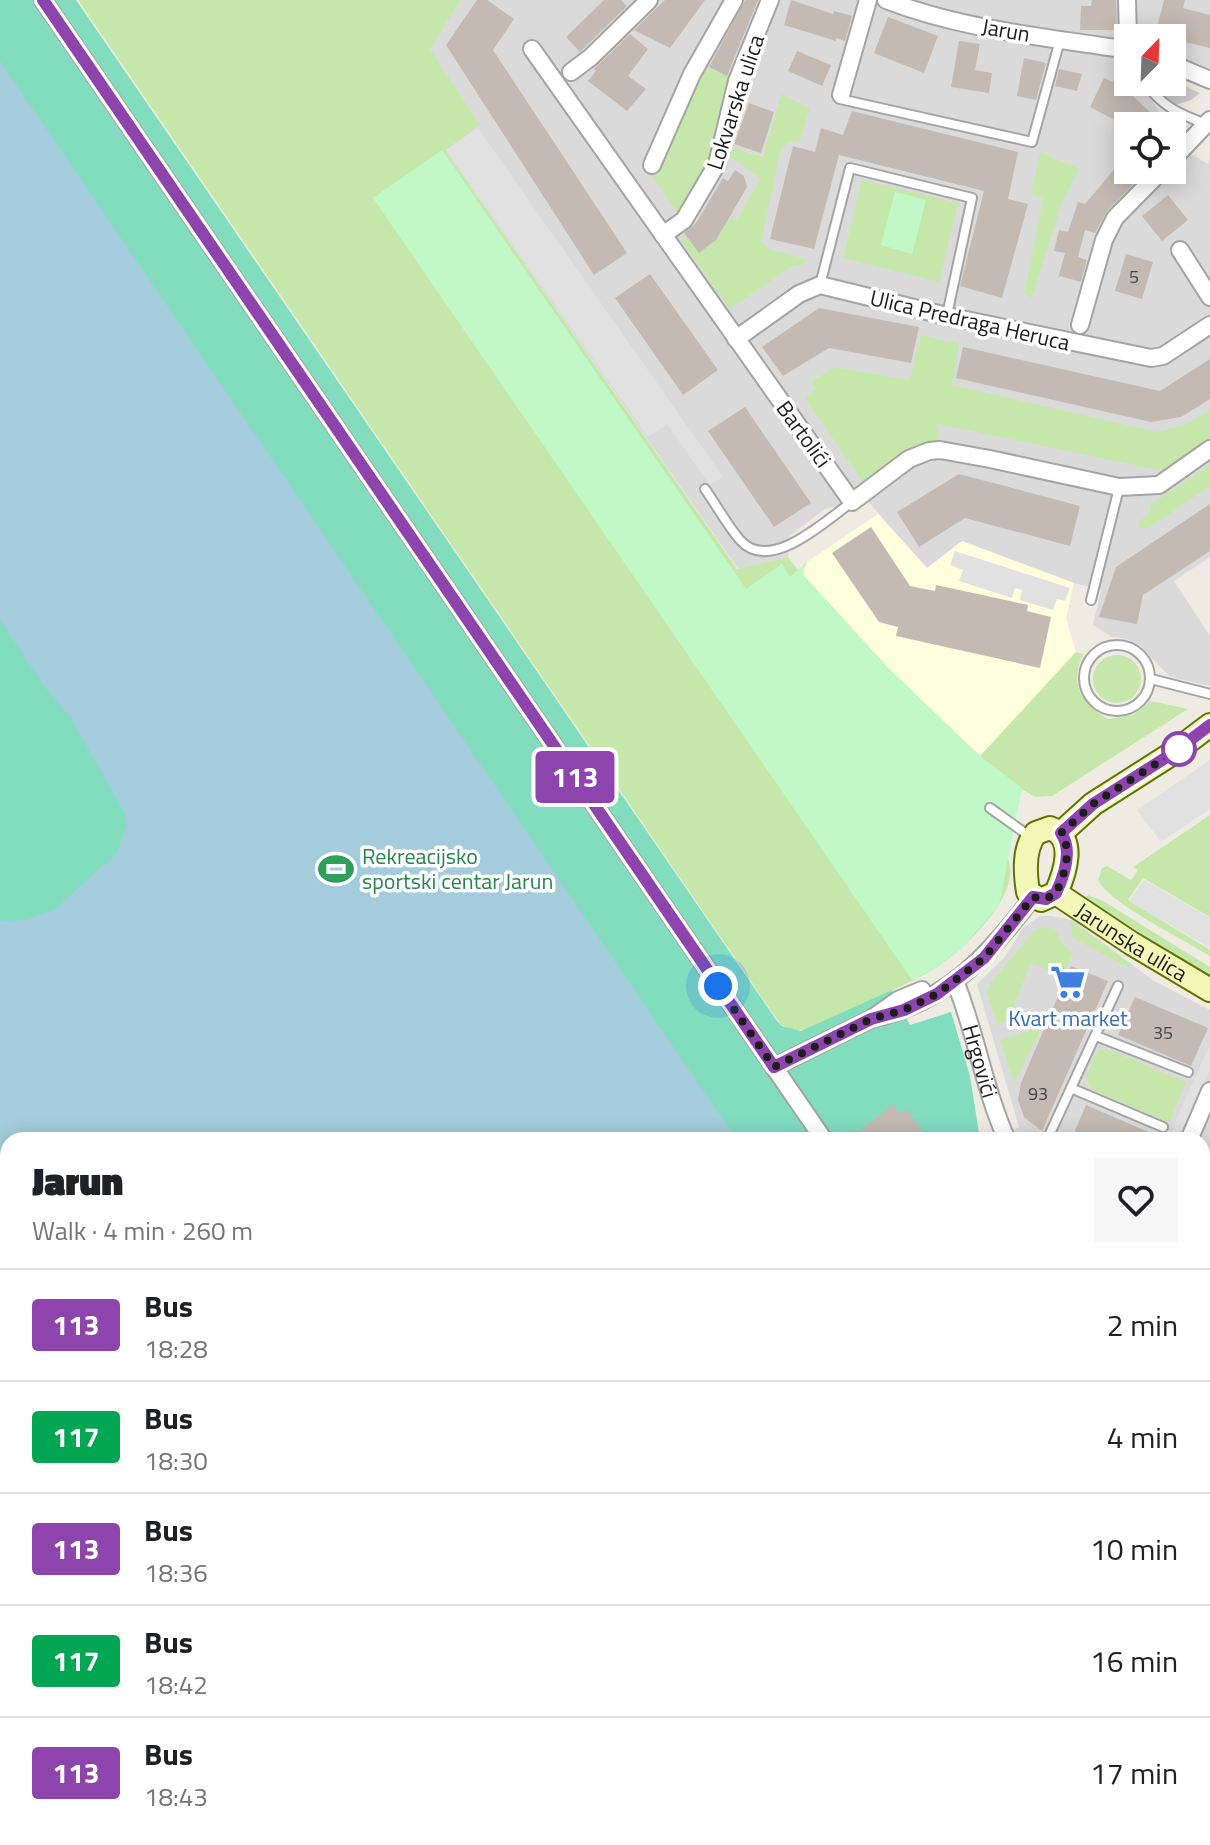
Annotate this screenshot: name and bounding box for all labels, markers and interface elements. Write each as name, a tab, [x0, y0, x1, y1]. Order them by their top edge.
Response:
street label: Jarun	[979, 9, 1033, 51]
north arrow	[1114, 24, 1186, 96]
map controls	[1114, 24, 1186, 184]
street label: Lokvarska ulica	[697, 30, 773, 174]
button: locate	[1114, 112, 1186, 184]
house number: 5	[1129, 263, 1139, 290]
street label: Ulica Predraga Heruca	[867, 280, 1073, 360]
street label: Bartolići	[768, 393, 840, 475]
unlabelled marker	[1162, 732, 1196, 766]
line badge: 113	[529, 751, 621, 803]
text: 113	[551, 755, 599, 798]
place label: Rekreacijsko sportski centar Jarun	[362, 839, 553, 898]
sports icon: Rekreacijsko sportski centar Jarun	[317, 850, 355, 888]
street label: Jarunska ulica	[1068, 893, 1194, 990]
supermarket icon: Kvart market	[1049, 963, 1087, 1001]
your location	[698, 966, 738, 1006]
place label: Kvart market	[1008, 1001, 1128, 1035]
house number: 35	[1153, 1019, 1173, 1046]
street label: Hrgovići	[954, 1020, 1007, 1102]
house number: 93	[1028, 1080, 1048, 1107]
text: Jarun	[32, 1152, 123, 1210]
button: heart	[1094, 1158, 1178, 1242]
text: Walk · 4 min · 260 m	[32, 1211, 253, 1250]
text: Bus	[144, 1283, 193, 1329]
text: 2 min	[1107, 1302, 1178, 1348]
text: 113	[52, 1303, 100, 1346]
text: 18:28	[144, 1329, 208, 1368]
text: Bus	[144, 1395, 193, 1441]
text: 4 min	[1107, 1414, 1178, 1460]
text: 117	[52, 1415, 100, 1458]
text: 18:30	[144, 1441, 208, 1480]
text: Bus	[144, 1507, 193, 1553]
text: 10 min	[1090, 1526, 1178, 1572]
text: 113	[52, 1527, 100, 1570]
text: 18:36	[144, 1553, 208, 1592]
text: Bus	[144, 1619, 193, 1665]
text: 16 min	[1090, 1638, 1178, 1684]
text: 117	[52, 1639, 100, 1682]
text: 18:42	[144, 1665, 208, 1704]
text: Bus	[144, 1731, 193, 1777]
text: 17 min	[1090, 1750, 1178, 1796]
text: 113	[52, 1751, 100, 1794]
text: 18:43	[144, 1777, 208, 1816]

